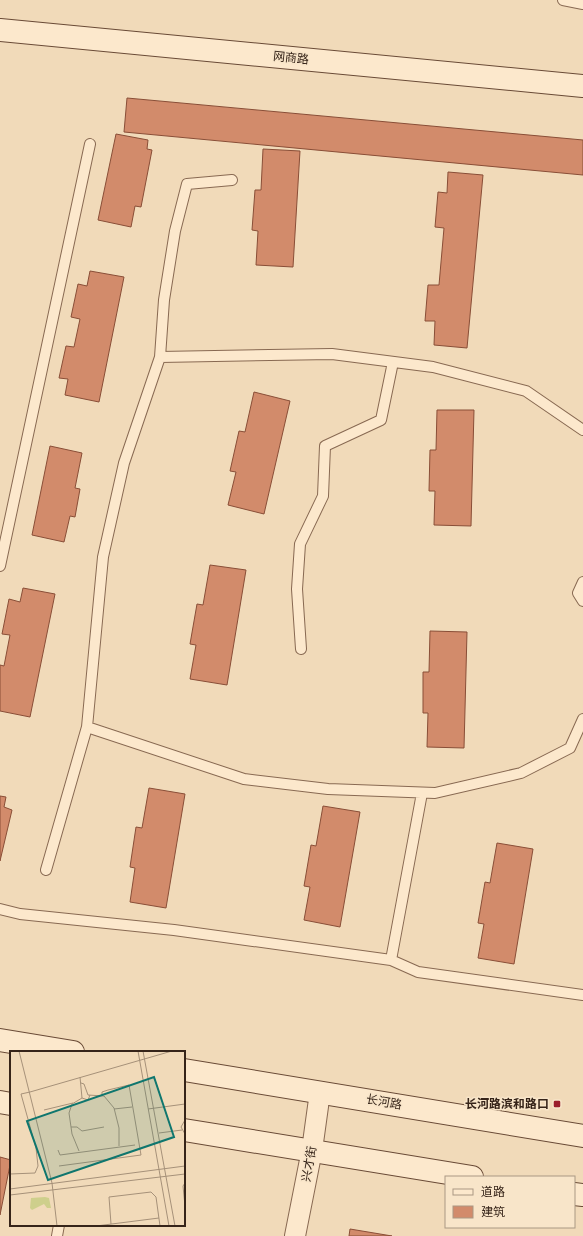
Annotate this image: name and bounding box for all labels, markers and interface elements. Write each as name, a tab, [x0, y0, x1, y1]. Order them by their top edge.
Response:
street label: 网商路	[272, 49, 310, 67]
inset map	[10, 1051, 185, 1226]
street label: 长河路	[365, 1092, 403, 1112]
place label: 长河路滨和路口	[465, 1097, 549, 1111]
marker: 长河路滨和路口	[552, 1099, 562, 1109]
street label: 兴才街	[299, 1145, 319, 1183]
legend	[445, 1176, 575, 1228]
text: 道路	[481, 1185, 505, 1199]
text: 建筑	[481, 1205, 505, 1219]

